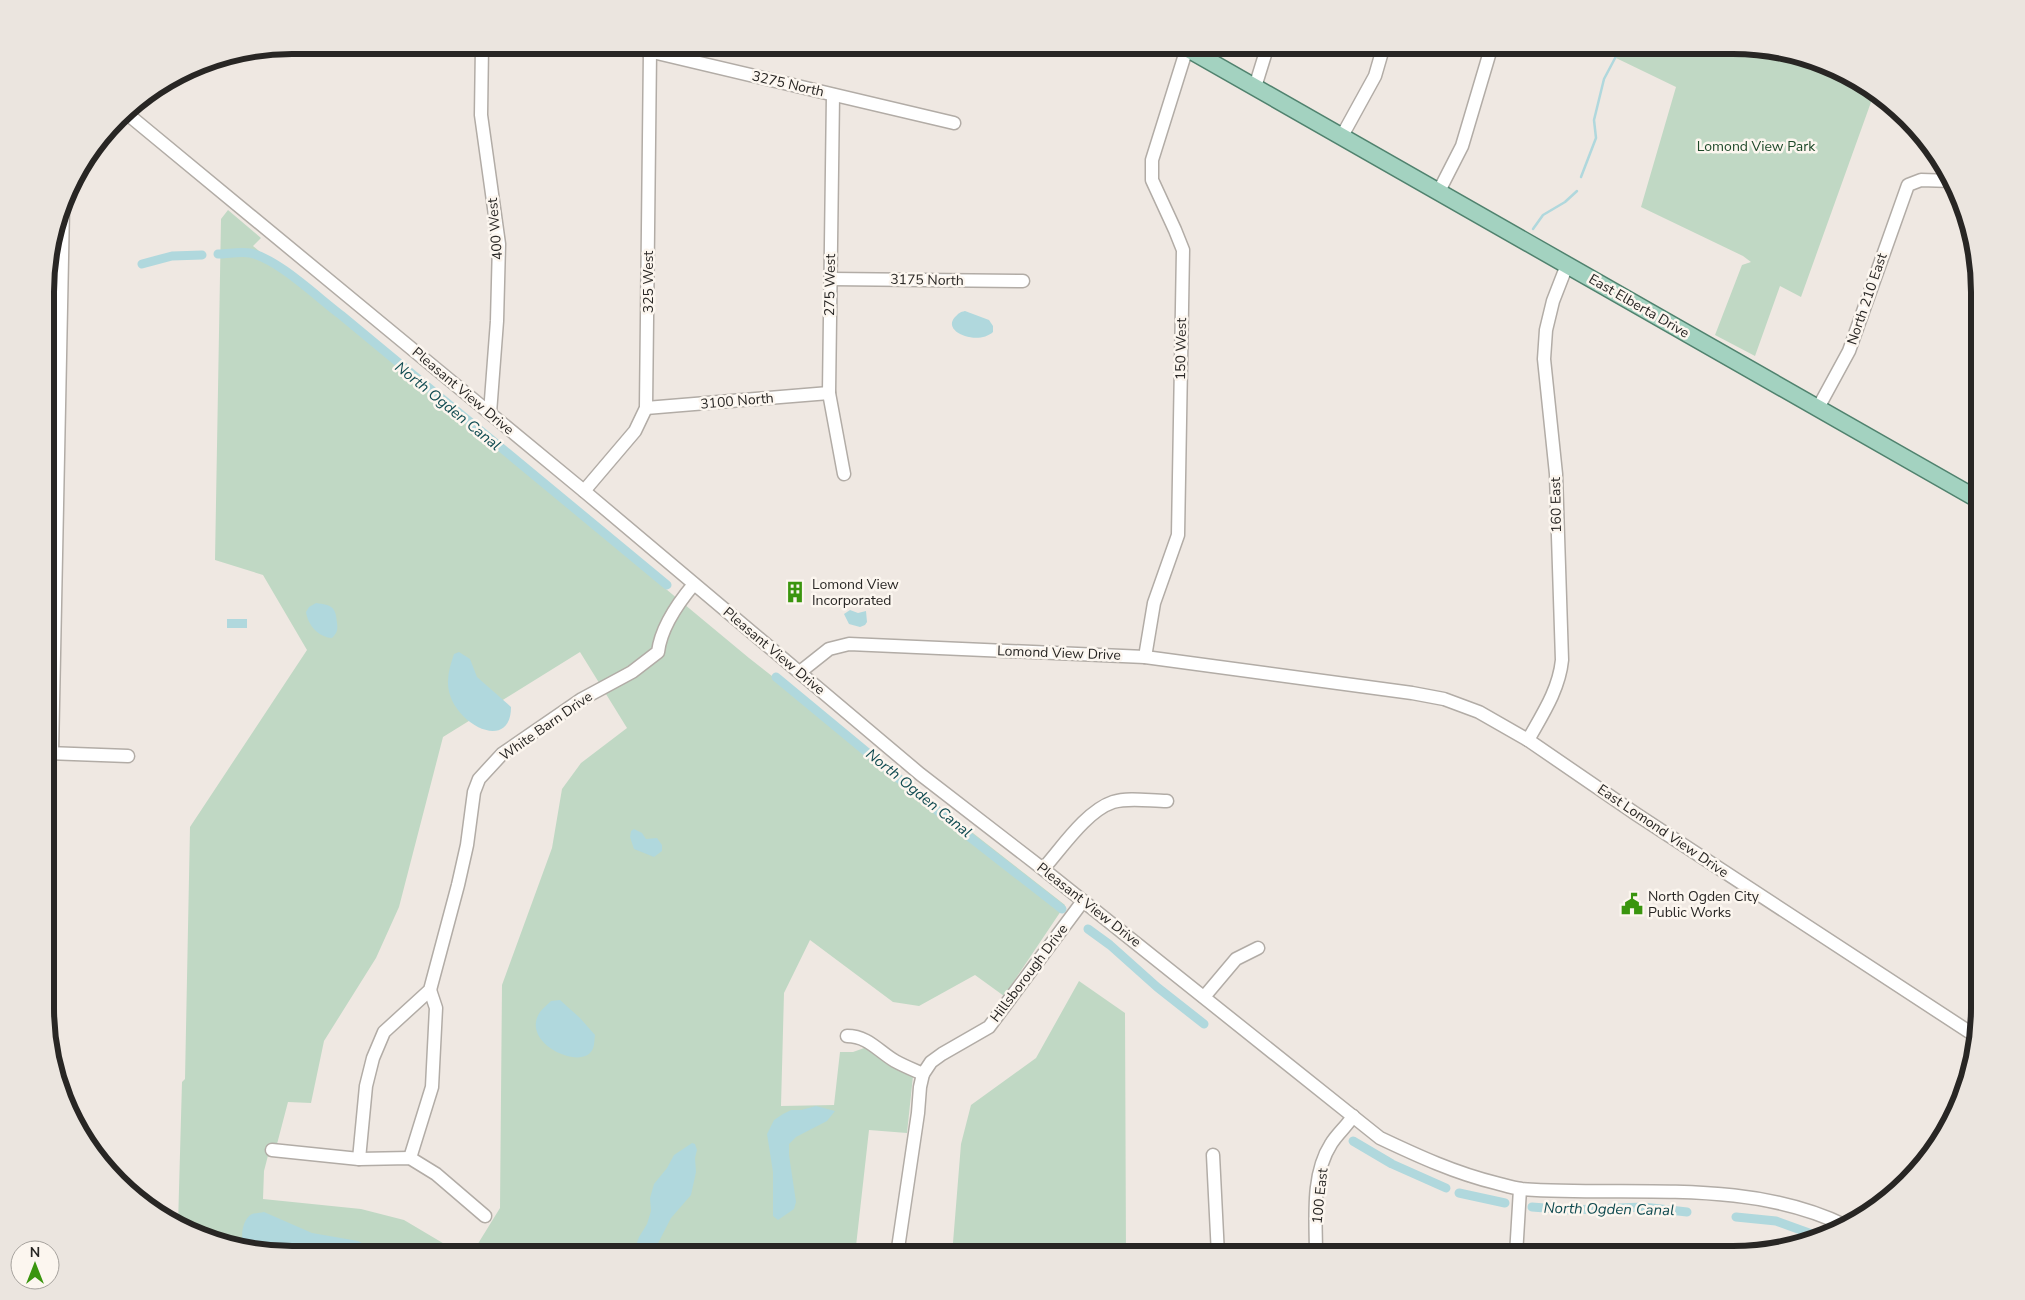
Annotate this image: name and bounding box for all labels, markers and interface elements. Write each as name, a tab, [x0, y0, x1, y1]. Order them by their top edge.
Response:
street label: 3275 North	[750, 66, 826, 102]
park label: Lomond View Park	[1697, 137, 1816, 156]
street label: 400 West	[483, 197, 507, 261]
street label: 325 West	[639, 251, 658, 313]
street label: North 210 East	[1842, 251, 1892, 347]
street label: 275 West	[820, 254, 840, 316]
street label: 3175 North	[890, 270, 964, 290]
street label: East Elberta Drive	[1585, 270, 1693, 342]
street label: 150 West	[1171, 318, 1191, 380]
street label: Pleasant View Drive	[408, 343, 518, 439]
water label: North Ogden Canal	[391, 357, 505, 455]
street label: 3100 North	[700, 388, 774, 414]
street label: 160 East	[1546, 477, 1566, 533]
place label: Lomond View Incorporated	[812, 575, 899, 610]
building icon: Lomond View Incorporated	[782, 579, 808, 605]
street label: Pleasant View Drive	[719, 603, 829, 699]
street label: Lomond View Drive	[997, 641, 1121, 665]
street label: White Barn Drive	[496, 687, 596, 765]
water label: North Ogden Canal	[862, 744, 976, 842]
street label: East Lomond View Drive	[1594, 780, 1732, 882]
street label: Pleasant View Drive	[1033, 858, 1145, 952]
place label: North Ogden City Public Works	[1648, 887, 1760, 922]
public building icon: North Ogden City Public Works	[1619, 891, 1645, 917]
street label: Hillsborough Drive	[986, 920, 1072, 1026]
street label: 100 East	[1308, 1167, 1332, 1225]
water label: North Ogden Canal	[1543, 1198, 1675, 1220]
north arrow	[10, 1240, 60, 1290]
text: N	[30, 1243, 40, 1262]

